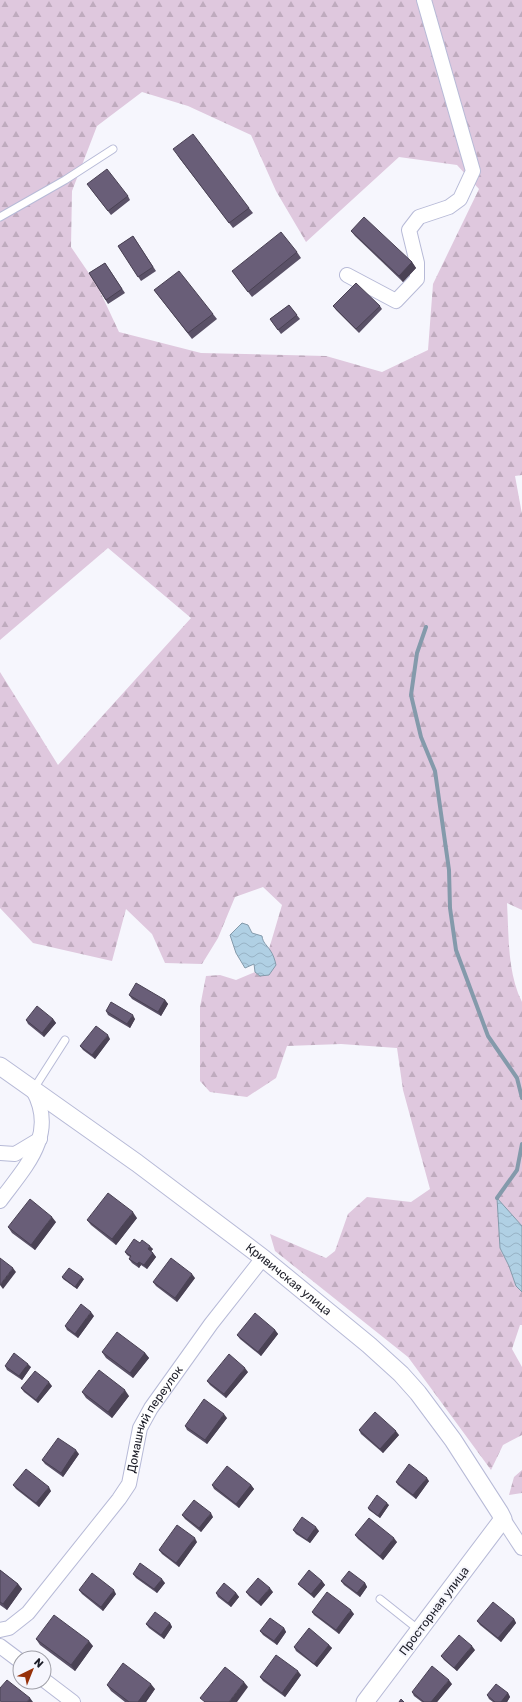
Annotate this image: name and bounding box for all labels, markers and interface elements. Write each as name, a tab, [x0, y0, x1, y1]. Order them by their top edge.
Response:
street label: Кривичская улица	[243, 1240, 334, 1318]
street label: Домашний переулок	[124, 1363, 186, 1474]
street label: Просторная улица	[396, 1564, 472, 1658]
north arrow	[12, 1650, 52, 1690]
text: N	[31, 1656, 46, 1671]

